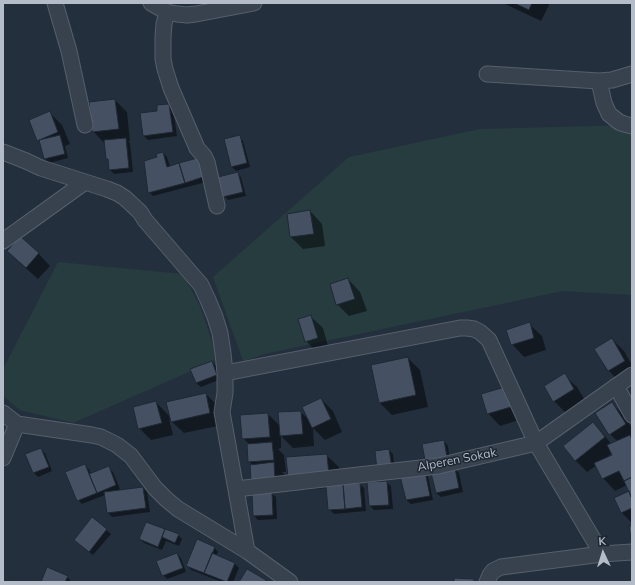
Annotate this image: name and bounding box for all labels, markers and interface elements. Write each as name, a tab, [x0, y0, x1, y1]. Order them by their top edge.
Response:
street label: Alperen Sokak	[416, 445, 498, 475]
north arrow	[583, 533, 623, 573]
text: K	[598, 534, 606, 548]

